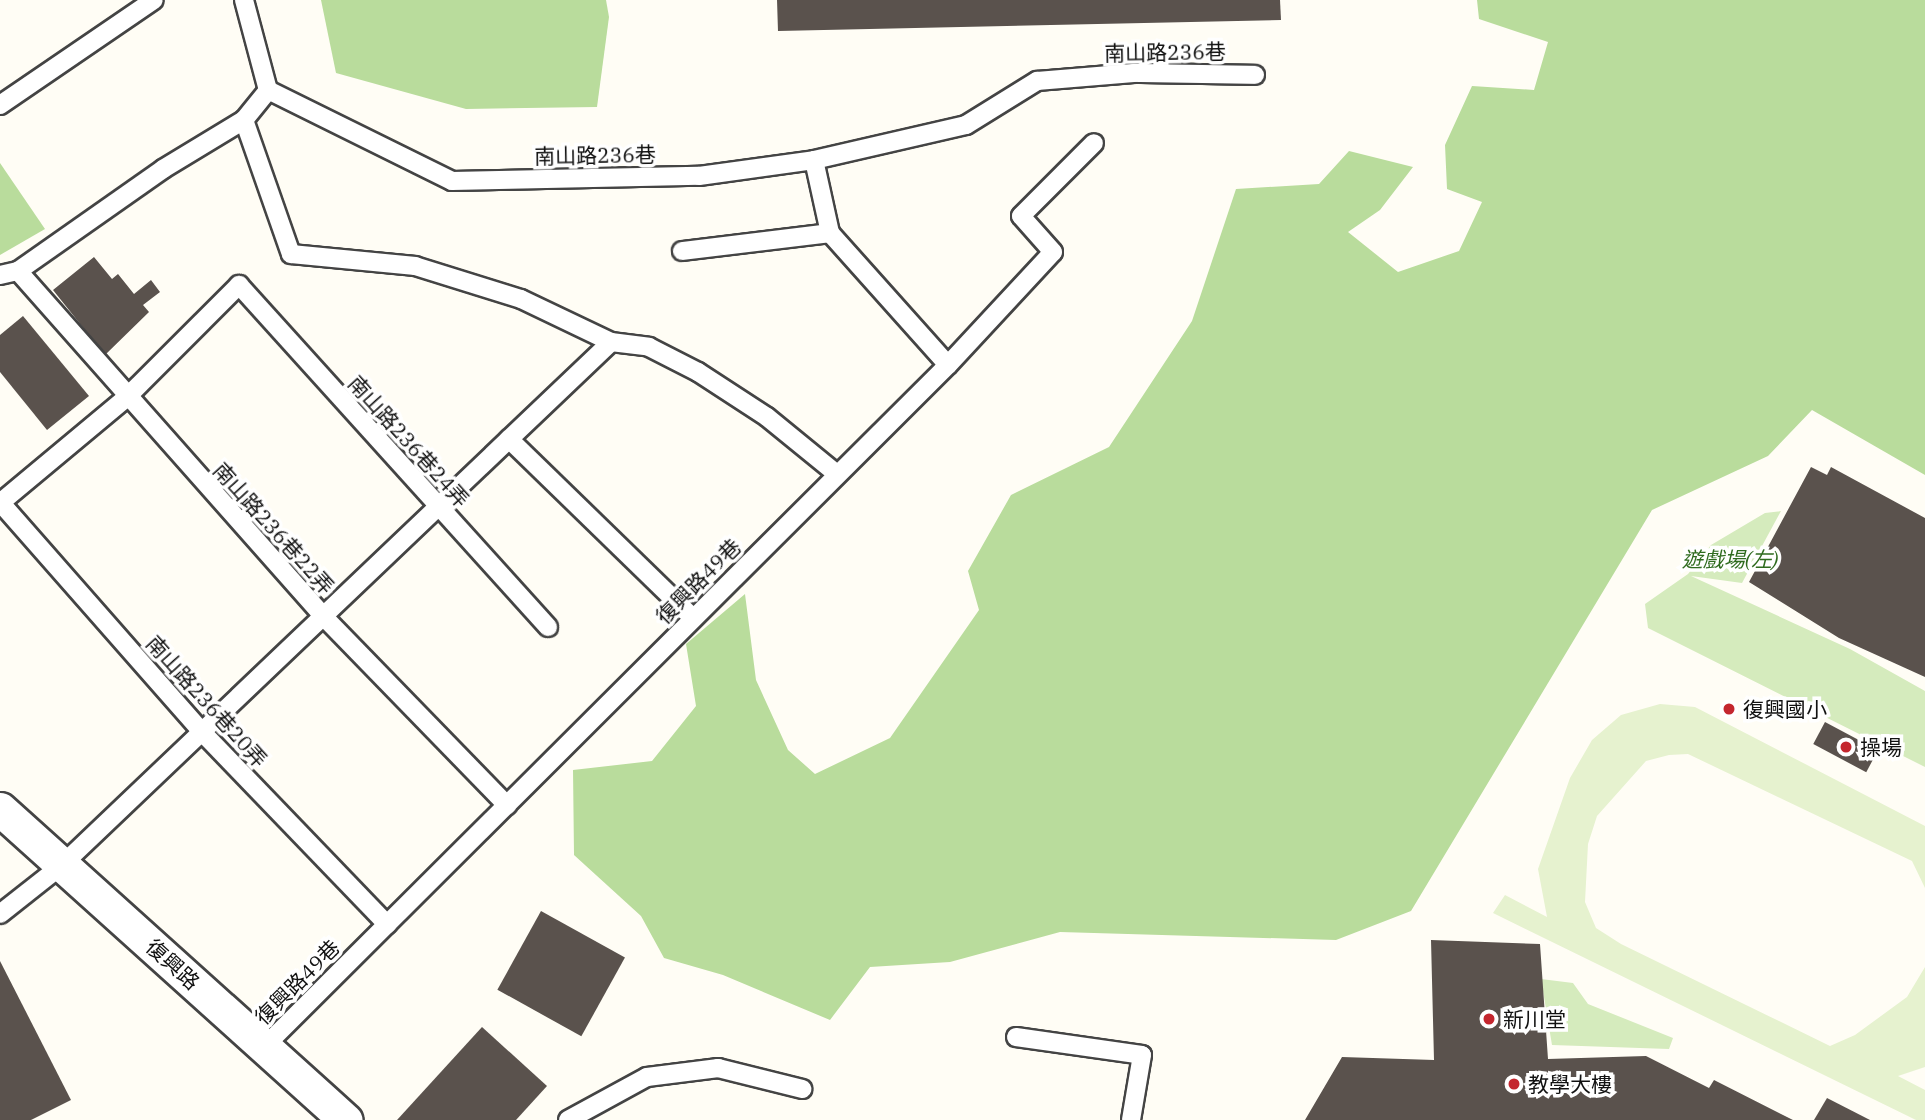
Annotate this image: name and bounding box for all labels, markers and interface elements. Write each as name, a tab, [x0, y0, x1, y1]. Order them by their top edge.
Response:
street label: 南山路236巷	[1104, 38, 1226, 66]
street label: 南山路236巷	[534, 141, 656, 169]
street label: 南山路236巷24弄	[343, 370, 475, 512]
street label: 南山路236巷22弄	[208, 457, 340, 599]
street label: 復興路49巷	[650, 533, 746, 629]
park label: 遊戲場(左)	[1682, 546, 1778, 572]
street label: 南山路236巷20弄	[141, 630, 273, 772]
place label: 復興國小	[1743, 696, 1827, 722]
marker: 復興國小	[1721, 701, 1737, 717]
place label: 操場	[1860, 734, 1902, 760]
marker: 操場	[1838, 739, 1854, 755]
street label: 復興路	[141, 934, 205, 994]
street label: 復興路49巷	[249, 934, 345, 1030]
place label: 新川堂	[1503, 1006, 1566, 1032]
marker: 新川堂	[1481, 1011, 1497, 1027]
place label: 教學大樓	[1528, 1071, 1612, 1097]
marker: 教學大樓	[1506, 1076, 1522, 1092]

